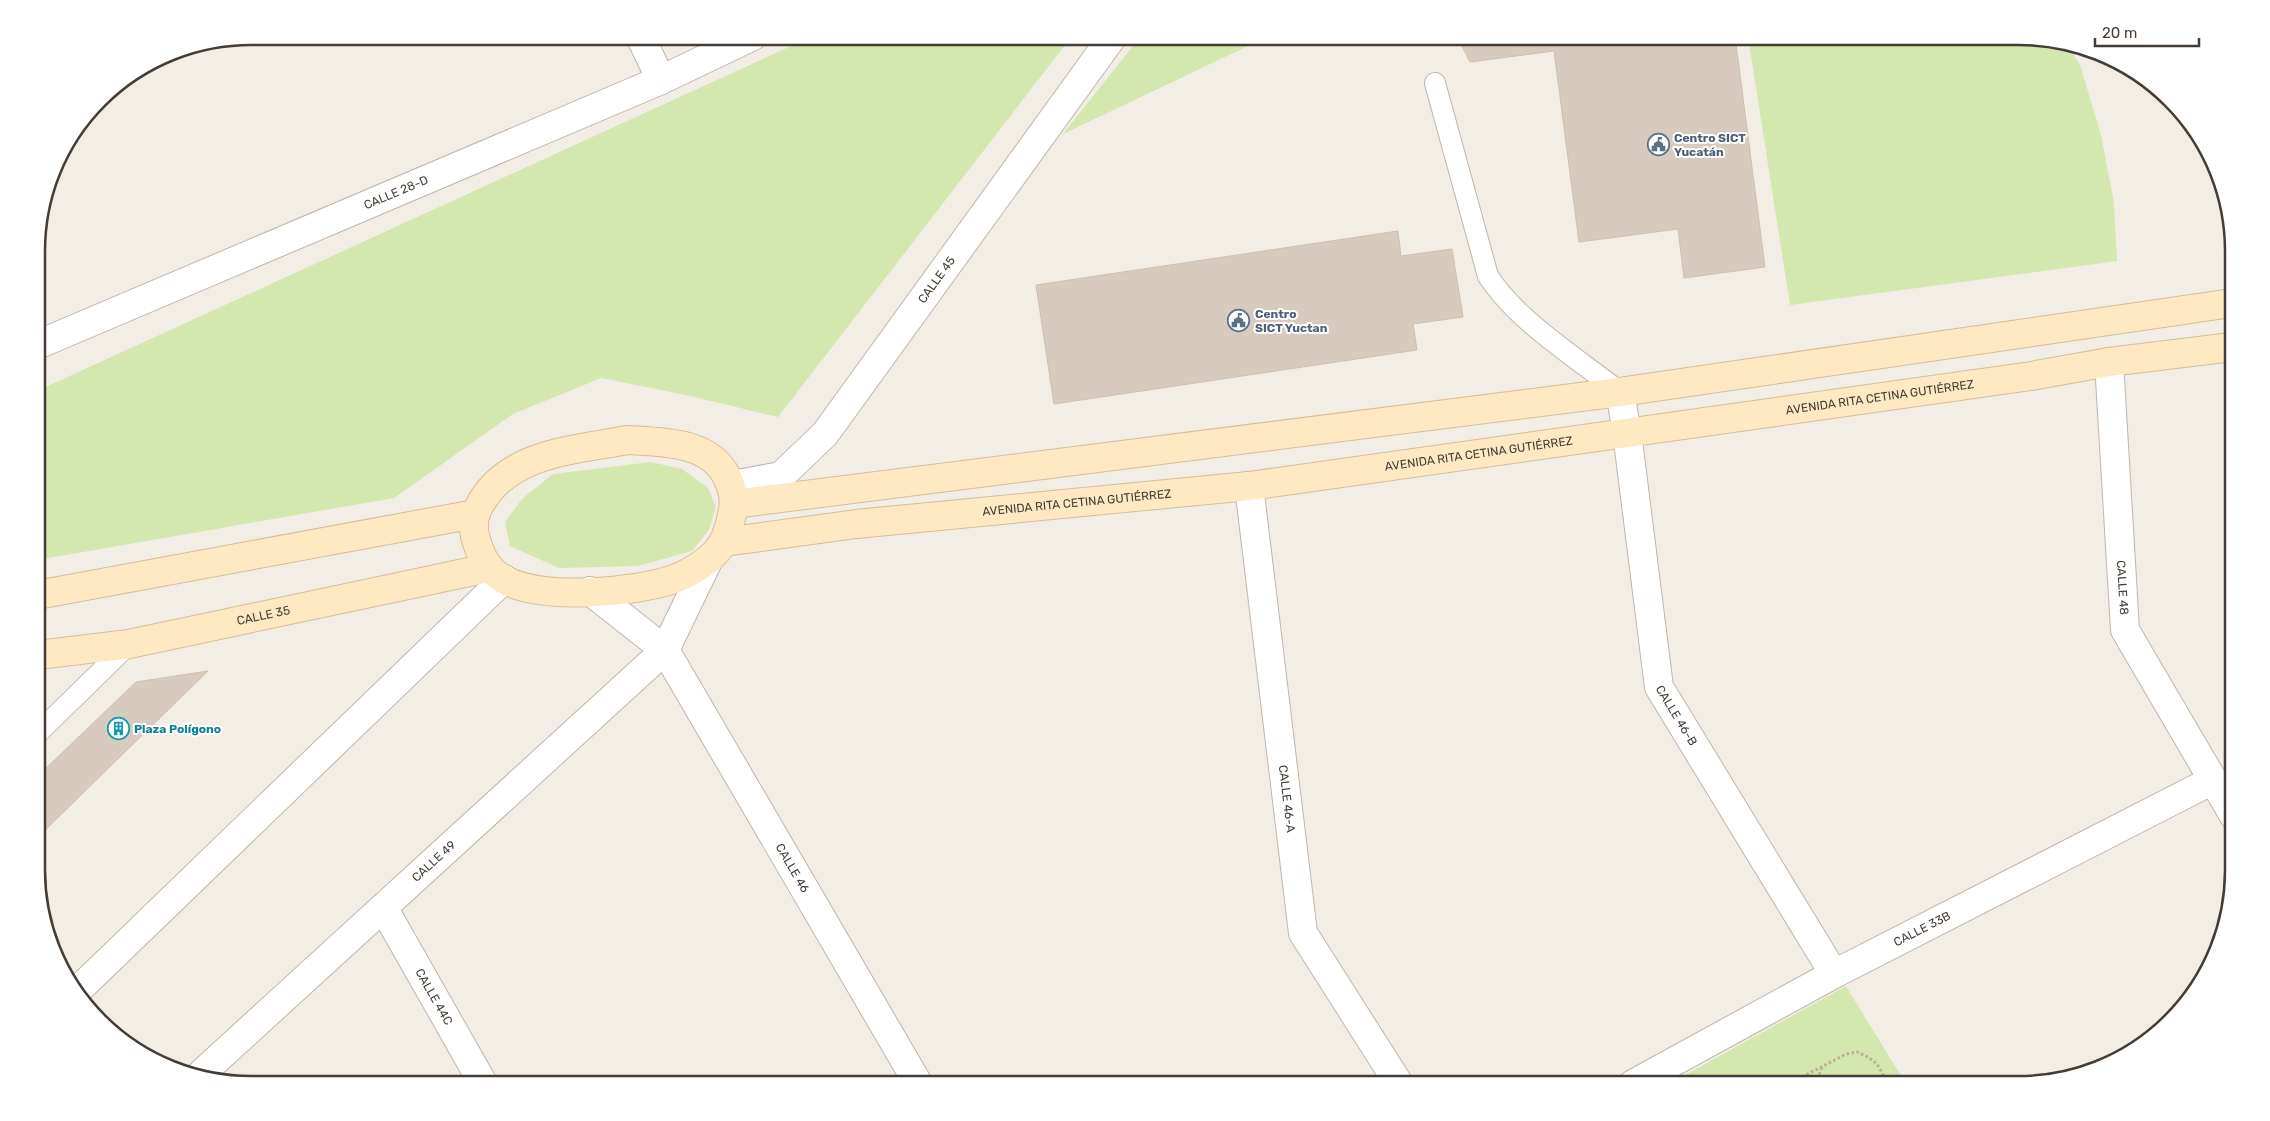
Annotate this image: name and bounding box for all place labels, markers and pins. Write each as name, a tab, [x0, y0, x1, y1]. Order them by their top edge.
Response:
place label: Centro SICT Yucatán	[1674, 131, 1746, 159]
public building icon: Centro SICT Yucatán	[1646, 133, 1670, 157]
place label: Centro SICT Yuctan	[1255, 307, 1328, 335]
public building icon: Centro SICT Yuctan	[1227, 309, 1251, 333]
building icon: Plaza Polígono	[106, 717, 130, 741]
place label: Plaza Polígono	[134, 722, 221, 736]

